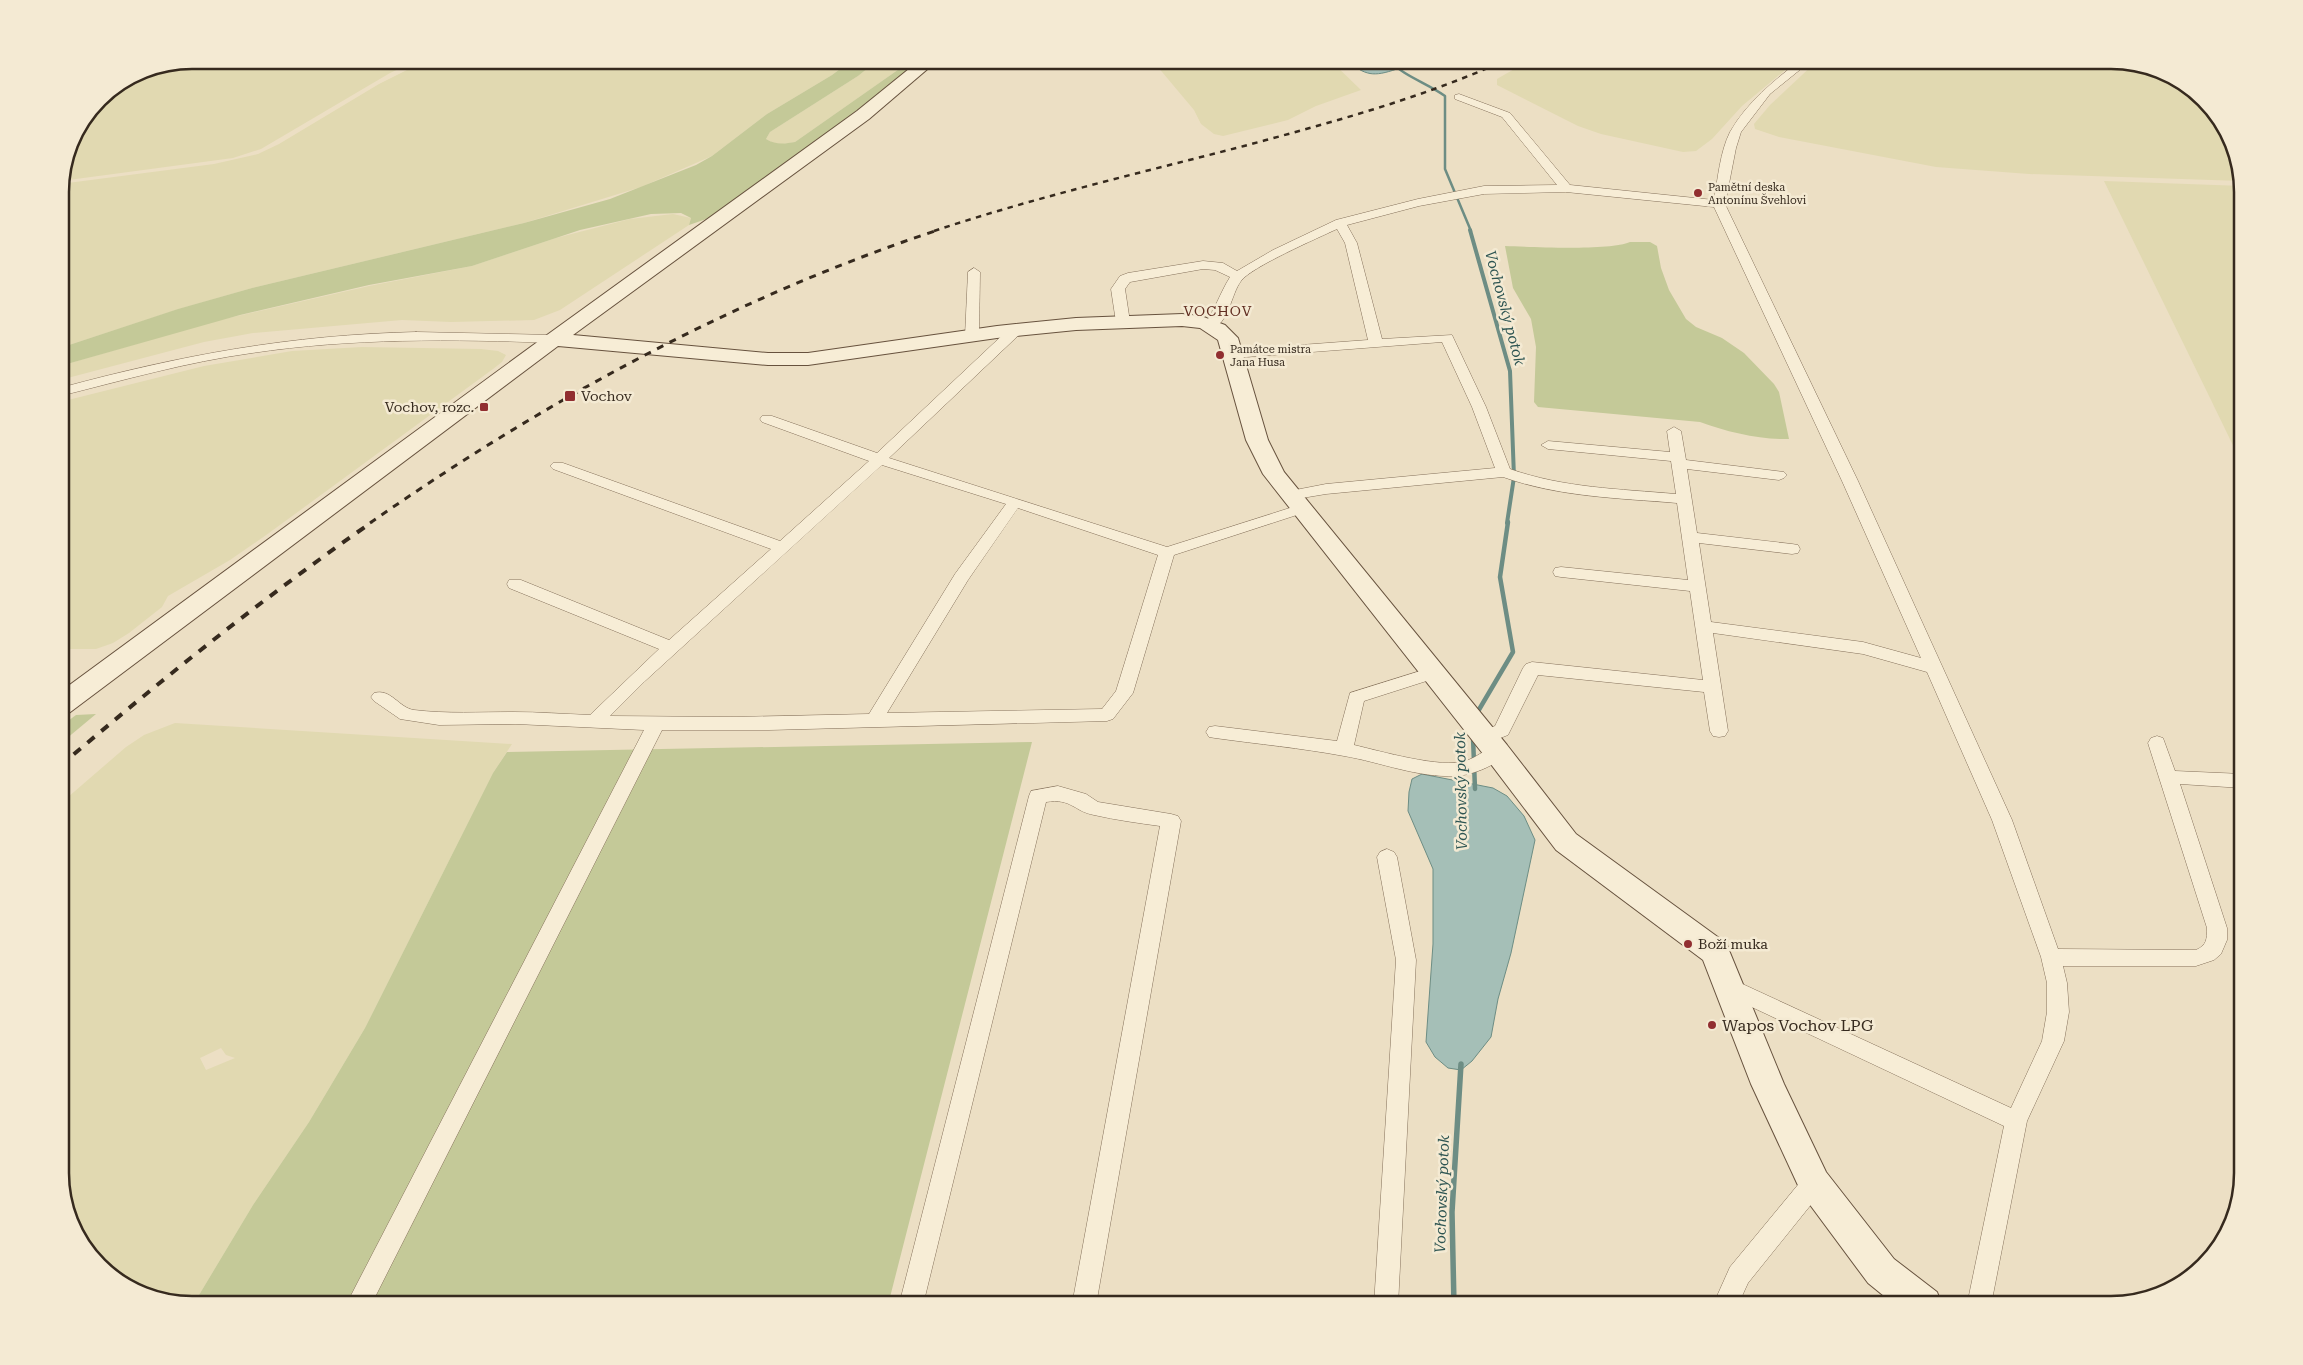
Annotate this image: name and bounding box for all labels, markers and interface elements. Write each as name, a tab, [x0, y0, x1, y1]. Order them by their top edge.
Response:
place label: Pamětní deska Antonínu Švehlovi	[1708, 181, 1807, 207]
marker: Pamětní deska Antonínu Švehlovi	[1692, 187, 1704, 199]
water label: Vochovský potok	[1481, 249, 1529, 368]
district label: VOCHOV	[1184, 303, 1252, 319]
place label: Památce mistra Jana Husa	[1230, 343, 1311, 369]
marker: Památce mistra Jana Husa	[1214, 349, 1226, 361]
place label: Vochov	[581, 388, 633, 404]
marker: Vochov	[563, 389, 577, 403]
place label: Vochov, rozc.	[385, 399, 474, 415]
marker: Vochov, rozc.	[478, 401, 490, 413]
water label: Vochovský potok	[1451, 731, 1471, 850]
place label: Boží muka	[1698, 936, 1768, 952]
marker: Boží muka	[1682, 938, 1694, 950]
place label: Wapos Vochov LPG	[1722, 1016, 1874, 1035]
marker: Wapos Vochov LPG	[1706, 1019, 1718, 1031]
water label: Vochovský potok	[1431, 1134, 1453, 1253]

